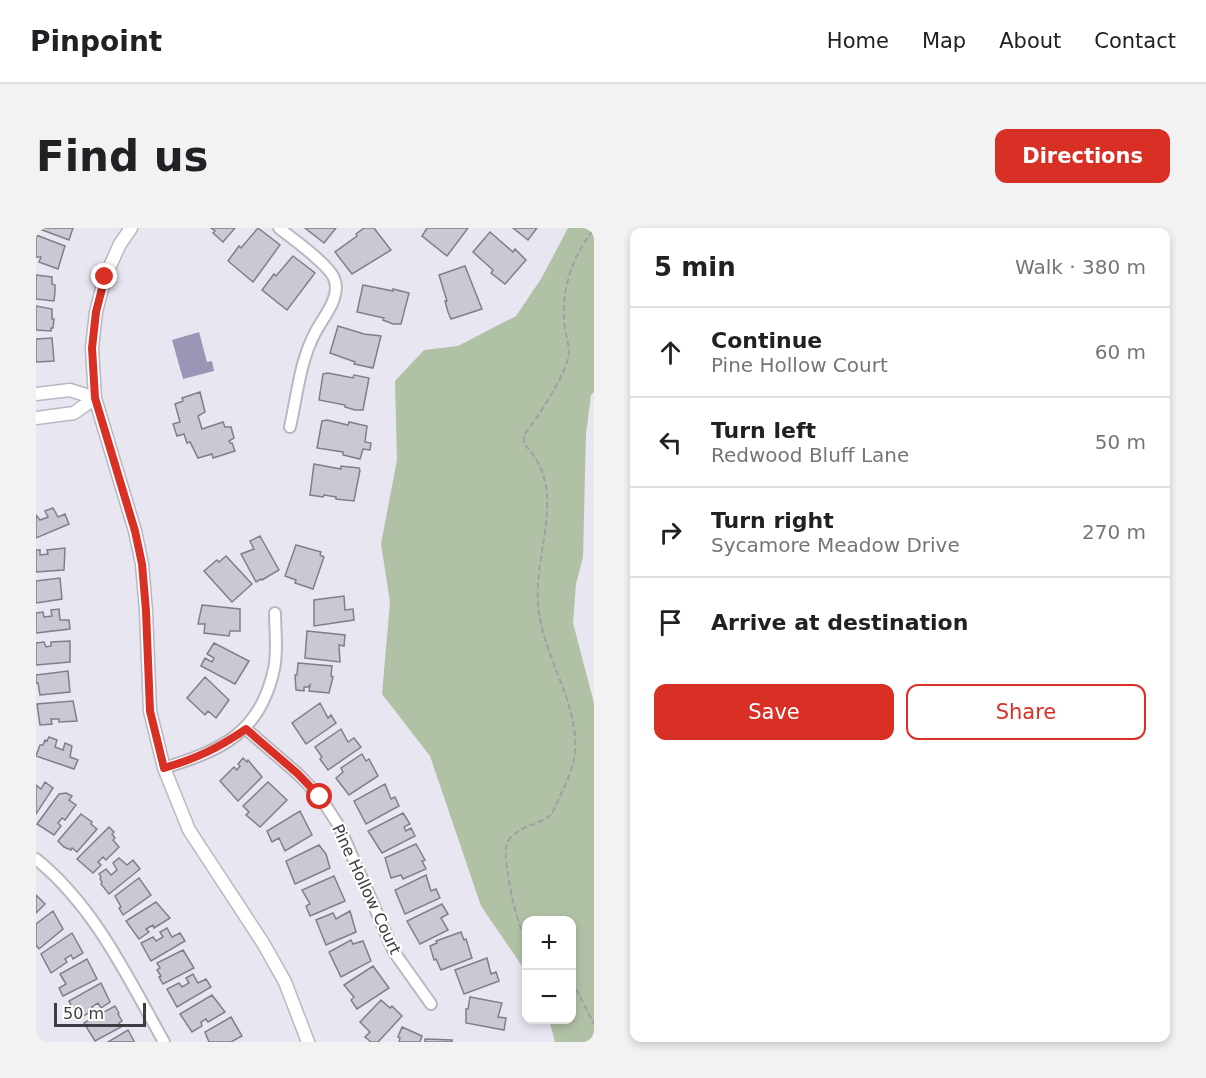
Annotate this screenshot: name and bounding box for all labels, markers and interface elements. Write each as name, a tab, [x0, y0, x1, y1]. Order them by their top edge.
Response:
text: Pinpoint	[30, 25, 162, 58]
text: Home	[827, 29, 889, 53]
text: Map	[922, 29, 966, 53]
text: About	[999, 29, 1061, 53]
text: Contact	[1094, 29, 1176, 53]
button: Directions	[995, 129, 1170, 183]
text: Find us	[36, 132, 209, 181]
text: 5 min	[654, 252, 736, 282]
text: Walk · 380 m	[1015, 255, 1146, 279]
route end	[91, 263, 117, 289]
text: Continue	[711, 328, 822, 353]
icon: ahead	[654, 336, 687, 369]
text: 60 m	[1095, 340, 1146, 364]
text: Pine Hollow Court	[711, 353, 888, 377]
text: Turn left	[711, 418, 816, 443]
icon: left	[654, 426, 687, 459]
text: 50 m	[1095, 430, 1146, 454]
text: Redwood Bluff Lane	[711, 443, 909, 467]
text: Turn right	[711, 508, 834, 533]
icon: right	[654, 516, 687, 549]
text: 270 m	[1082, 520, 1146, 544]
text: Sycamore Meadow Drive	[711, 533, 960, 557]
icon: arrive	[654, 606, 687, 639]
text: Arrive at destination	[711, 610, 968, 635]
button: Save	[654, 684, 894, 740]
button: Share	[906, 684, 1146, 740]
route start	[306, 783, 332, 809]
street label: Pine Hollow Court	[328, 821, 405, 957]
map controls	[522, 916, 576, 1024]
button: +	[522, 916, 576, 970]
button: −	[522, 970, 576, 1024]
scale bar	[54, 1000, 146, 1028]
text: 50 m	[63, 1004, 104, 1023]

